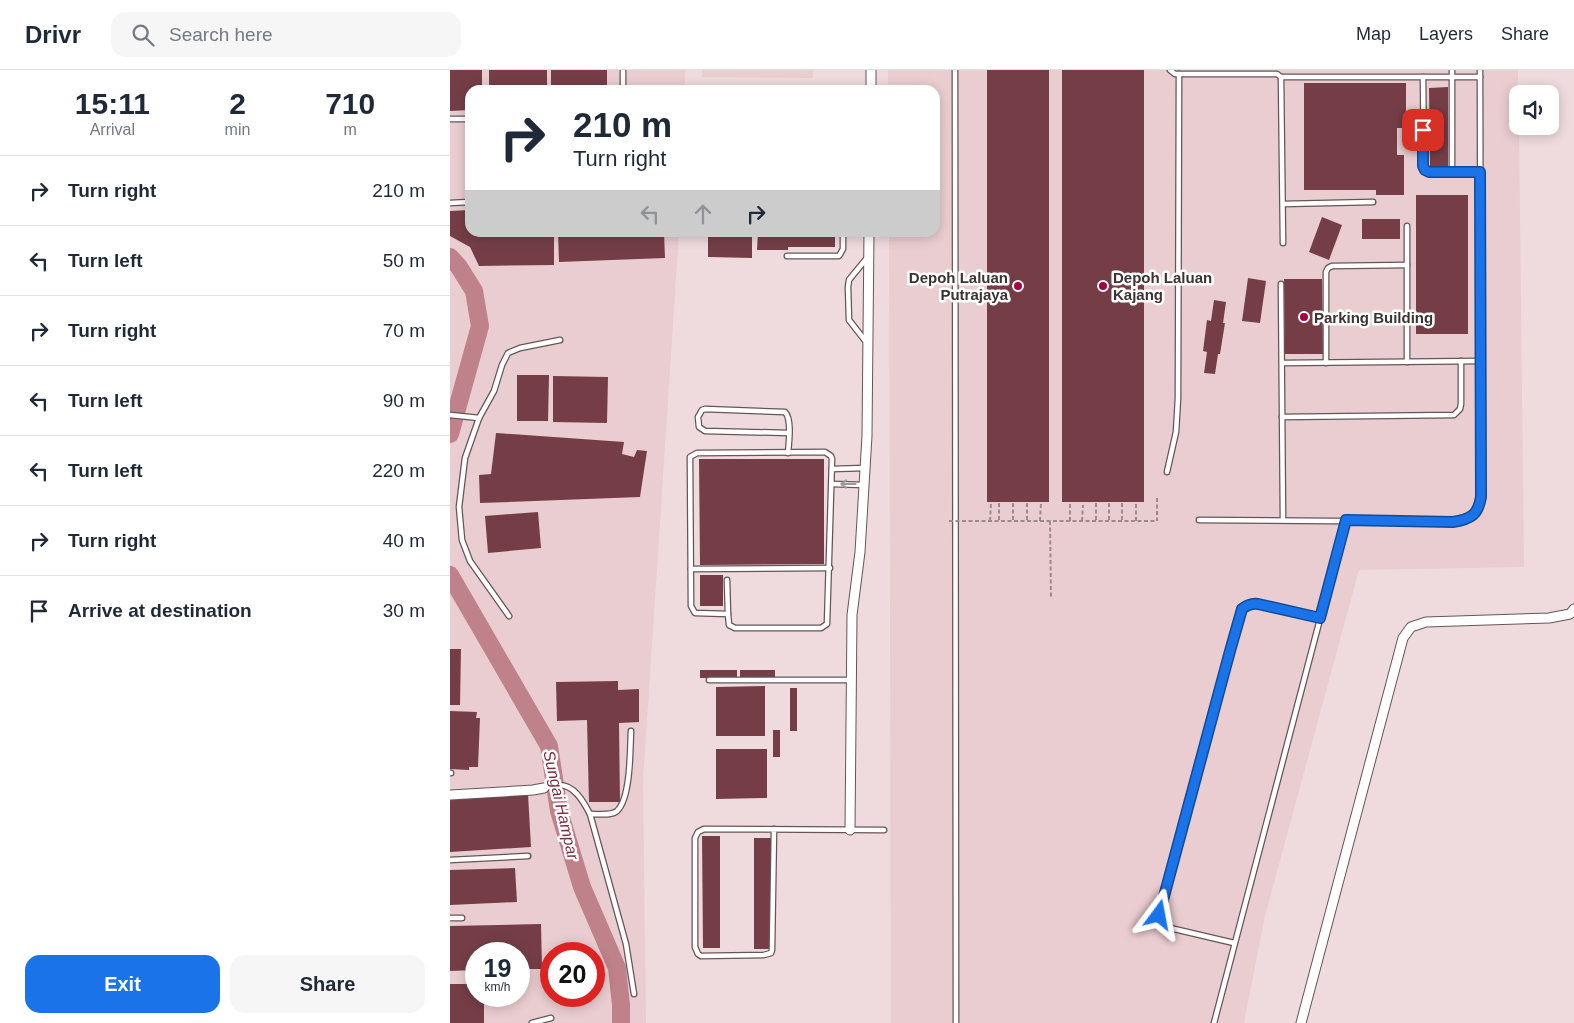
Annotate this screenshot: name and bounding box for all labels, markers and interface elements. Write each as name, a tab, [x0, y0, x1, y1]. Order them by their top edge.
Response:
search box	[111, 12, 461, 57]
text: Drivr	[25, 21, 81, 48]
icon: search	[129, 21, 157, 49]
text: Search here	[169, 24, 273, 45]
text: Map	[1356, 24, 1391, 44]
text: Layers	[1419, 24, 1473, 44]
text: Share	[1501, 24, 1549, 44]
map controls	[1509, 85, 1559, 135]
button: sound	[1509, 85, 1559, 135]
text: 15:11	[75, 87, 150, 120]
text: 2	[229, 87, 246, 120]
text: 710	[325, 87, 375, 120]
icon: right	[490, 105, 555, 170]
text: 210 m	[573, 105, 672, 144]
pin	[1402, 109, 1444, 151]
icon: arrive	[1409, 116, 1437, 144]
text: Arrival	[90, 121, 135, 138]
text: min	[225, 121, 250, 138]
text: m	[344, 121, 357, 138]
text: Turn right	[573, 146, 666, 171]
icon: right	[25, 177, 53, 205]
text: Turn right	[68, 180, 156, 201]
text: 210 m	[372, 180, 425, 201]
icon: left	[636, 200, 664, 228]
icon: ahead	[689, 200, 717, 228]
icon: right	[742, 200, 770, 228]
icon: left	[25, 247, 53, 275]
text: Turn left	[68, 250, 143, 271]
text: 50 m	[383, 250, 425, 271]
place label: Depoh Laluan Putrajaya	[909, 269, 1009, 303]
place label: Depoh Laluan Kajang	[1113, 269, 1212, 303]
marker: Depoh Laluan Putrajaya	[1012, 280, 1024, 292]
marker: Depoh Laluan Kajang	[1097, 280, 1109, 292]
place label: Parking Building	[1314, 309, 1433, 326]
marker: Parking Building	[1298, 311, 1310, 323]
icon: right	[25, 317, 53, 345]
text: Turn right	[68, 320, 156, 341]
text: 70 m	[383, 320, 425, 341]
icon: left	[25, 387, 53, 415]
text: Turn left	[68, 390, 143, 411]
text: 90 m	[383, 390, 425, 411]
icon: left	[25, 457, 53, 485]
text: Turn left	[68, 460, 143, 481]
text: 220 m	[372, 460, 425, 481]
one-way arrow	[841, 479, 857, 489]
icon: right	[25, 527, 53, 555]
text: Turn right	[68, 530, 156, 551]
text: 40 m	[383, 530, 425, 551]
icon: arrive	[25, 597, 53, 625]
text: Arrive at destination	[68, 600, 252, 621]
text: 30 m	[383, 600, 425, 621]
water label: Sungai Hampar	[540, 749, 582, 862]
position arrow	[1132, 888, 1184, 940]
speed limit sign: 20	[540, 942, 605, 1007]
text: 19	[484, 954, 511, 982]
button: Exit	[25, 955, 220, 1013]
button: Share	[230, 955, 425, 1013]
text: km/h	[484, 980, 511, 994]

